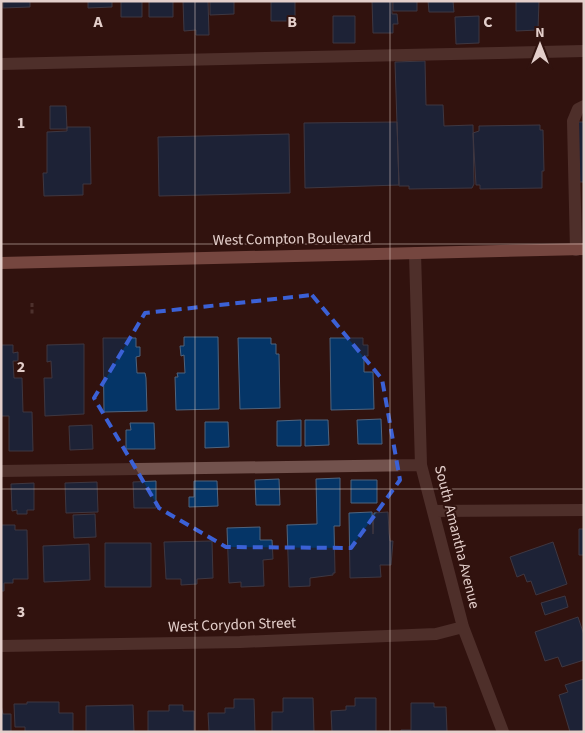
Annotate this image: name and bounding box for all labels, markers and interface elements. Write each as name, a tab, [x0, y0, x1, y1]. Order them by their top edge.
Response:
text: A	[92, 11, 103, 33]
text: B	[287, 11, 297, 33]
text: C	[483, 11, 493, 33]
north arrow	[515, 20, 565, 70]
text: N	[535, 23, 545, 43]
text: 1	[17, 112, 25, 134]
street label: West Compton Boulevard	[212, 227, 372, 251]
text: 2	[17, 356, 25, 378]
street label: South Amantha Avenue	[429, 463, 485, 611]
text: 3	[17, 601, 25, 623]
street label: West Corydon Street	[168, 612, 296, 638]

